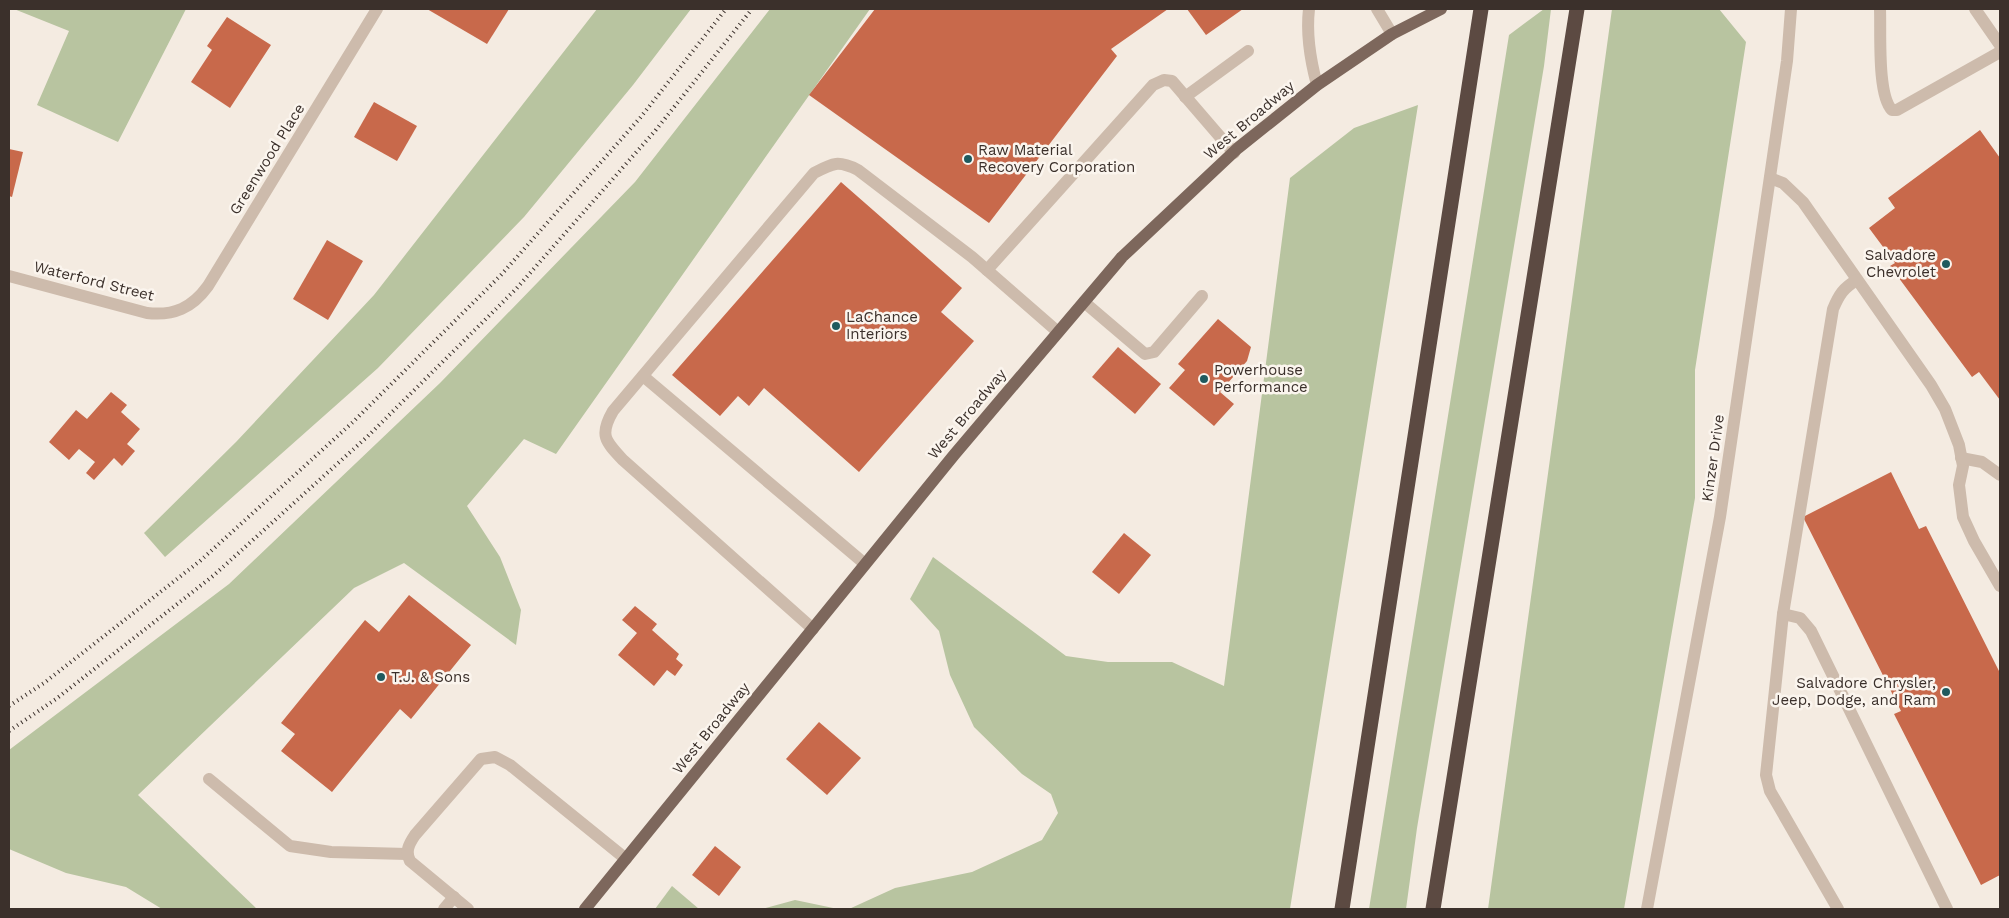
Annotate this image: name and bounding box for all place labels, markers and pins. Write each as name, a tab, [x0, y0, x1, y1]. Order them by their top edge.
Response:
place label: Raw Material Recovery Corporation	[978, 141, 1135, 176]
marker: Raw Material Recovery Corporation	[962, 153, 974, 165]
place label: Salvadore Chevrolet	[1865, 246, 1937, 281]
marker: Salvadore Chevrolet	[1940, 258, 1952, 270]
place label: LaChance Interiors	[846, 308, 918, 343]
marker: LaChance Interiors	[830, 320, 842, 332]
place label: Powerhouse Performance	[1214, 361, 1308, 396]
marker: Powerhouse Performance	[1198, 373, 1210, 385]
place label: T.J. & Sons	[391, 668, 470, 686]
marker: T.J. & Sons	[375, 671, 387, 683]
place label: Salvadore Chrysler, Jeep, Dodge, and Ram	[1772, 674, 1936, 709]
marker: Salvadore Chrysler, Jeep, Dodge, and Ram	[1940, 686, 1952, 698]

